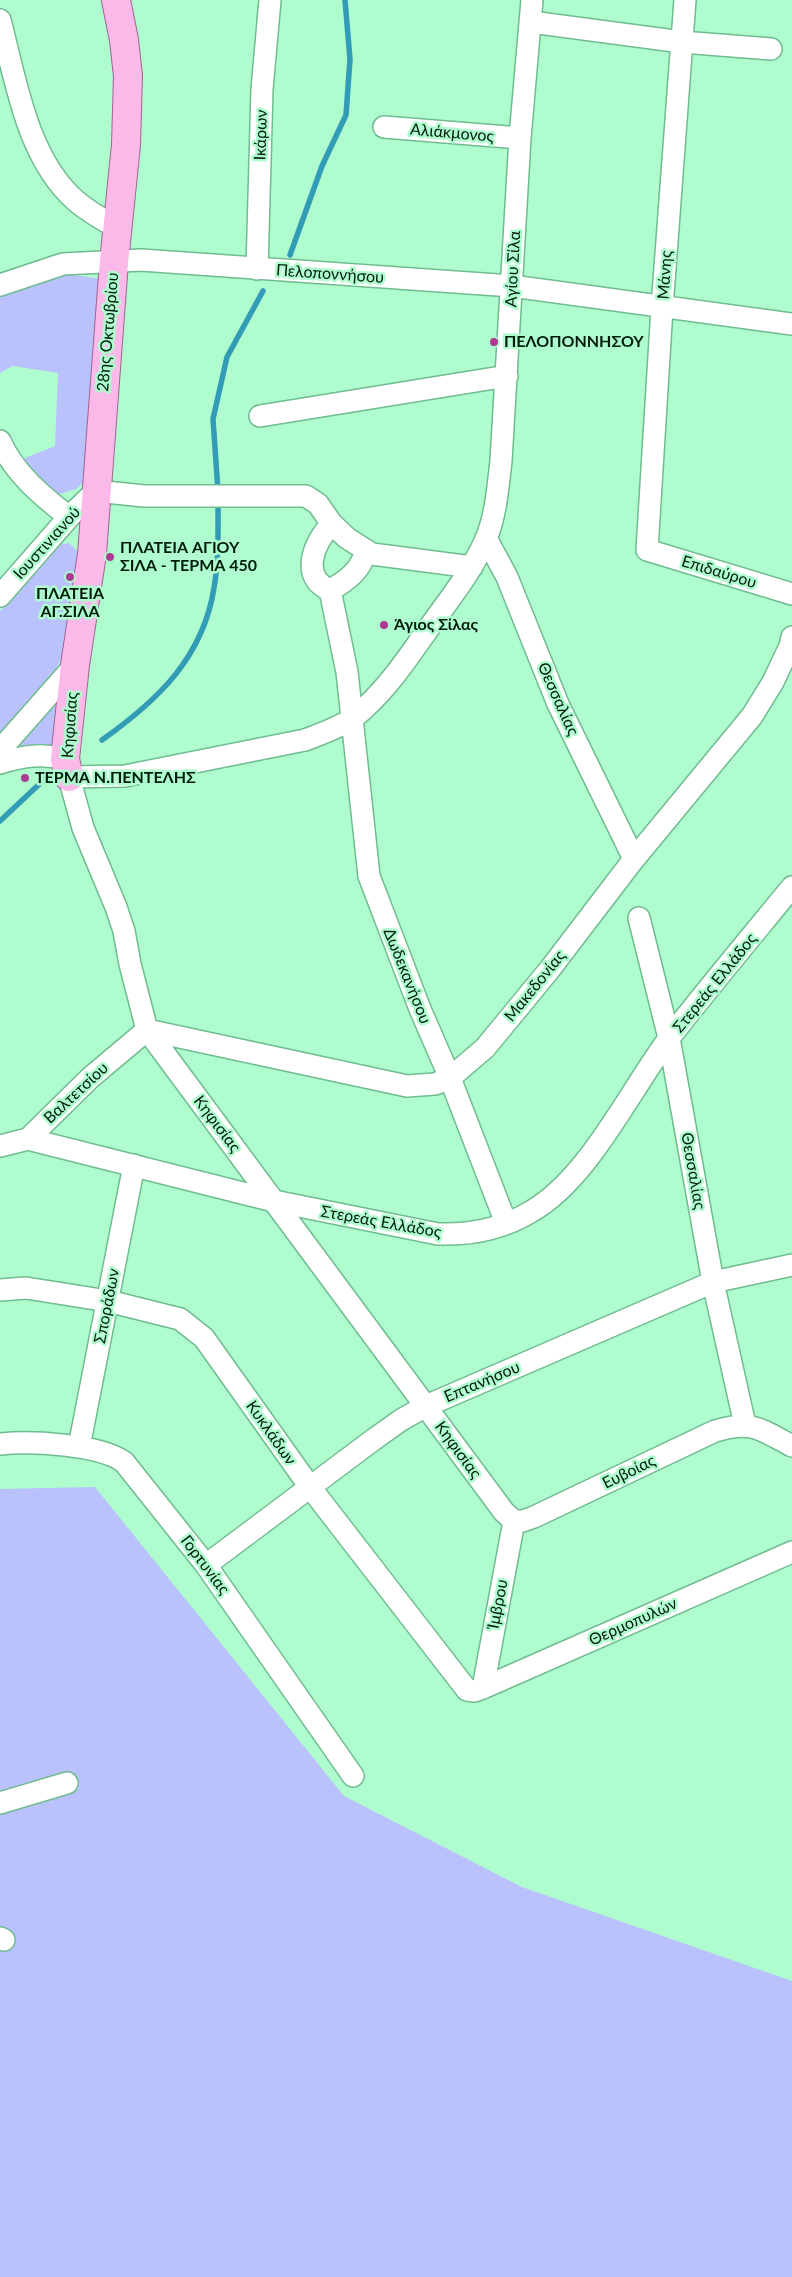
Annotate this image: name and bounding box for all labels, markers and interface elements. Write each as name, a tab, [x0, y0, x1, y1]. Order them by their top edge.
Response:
street label: Ικάρων	[251, 109, 271, 161]
street label: Αλιάκμονος	[409, 120, 495, 146]
street label: Αγίου Σίλα	[501, 230, 525, 308]
street label: Μάνης	[654, 250, 676, 300]
street label: Πελοποννήσου	[275, 261, 385, 287]
street label: 28ης Οκτωβρίου	[93, 272, 123, 392]
place label: ΠΕΛΟΠΟΝΝΗΣΟΥ	[504, 332, 644, 352]
marker: ΠΕΛΟΠΟΝΝΗΣΟΥ	[488, 336, 500, 348]
street label: Ιουστινιανού	[9, 503, 85, 583]
place label: ΠΛΑΤΕΙΑ ΑΓΙΟΥ ΣΙΛΑ - ΤΕΡΜΑ 450	[120, 538, 257, 576]
marker: ΠΛΑΤΕΙΑ ΑΓΙΟΥ ΣΙΛΑ - ΤΕΡΜΑ 450	[104, 551, 116, 563]
street label: Επιδαύρου	[679, 552, 759, 592]
marker: ΠΛΑΤΕΙΑ ΑΓ.ΣΙΛΑ	[64, 571, 76, 583]
place label: ΠΛΑΤΕΙΑ ΑΓ.ΣΙΛΑ	[36, 584, 104, 622]
place label: Άγιος Σίλας	[394, 615, 478, 635]
marker: Άγιος Σίλας	[378, 619, 390, 631]
street label: Θεσσαλίας	[533, 659, 583, 739]
street label: Κηφισίας	[58, 691, 82, 759]
place label: ΤΕΡΜΑ Ν.ΠΕΝΤΕΛΗΣ	[35, 768, 196, 788]
marker: ΤΕΡΜΑ Ν.ΠΕΝΤΕΛΗΣ	[19, 772, 31, 784]
street label: Δωδεκανήσου	[379, 925, 435, 1027]
street label: Στερεάς Ελλάδος	[669, 930, 761, 1036]
street label: Μακεδονίας	[500, 947, 570, 1025]
street label: Βαλτετσίου	[40, 1058, 112, 1128]
street label: Κηφισίας	[189, 1092, 245, 1156]
street label: Θεσσαλίας	[677, 1131, 709, 1211]
street label: Στερεάς Ελλάδος	[319, 1202, 443, 1242]
street label: Σποράδων	[90, 1267, 124, 1345]
street label: Επτανήσου	[441, 1357, 523, 1407]
street label: Κυκλάδων	[242, 1397, 300, 1469]
street label: Κηφισίας	[431, 1418, 485, 1482]
street label: Ευβοίας	[599, 1451, 659, 1493]
street label: Γορτυνίας	[176, 1532, 234, 1598]
street label: Ίμβρου	[484, 1578, 512, 1630]
street label: Θερμοπυλών	[586, 1594, 680, 1650]

